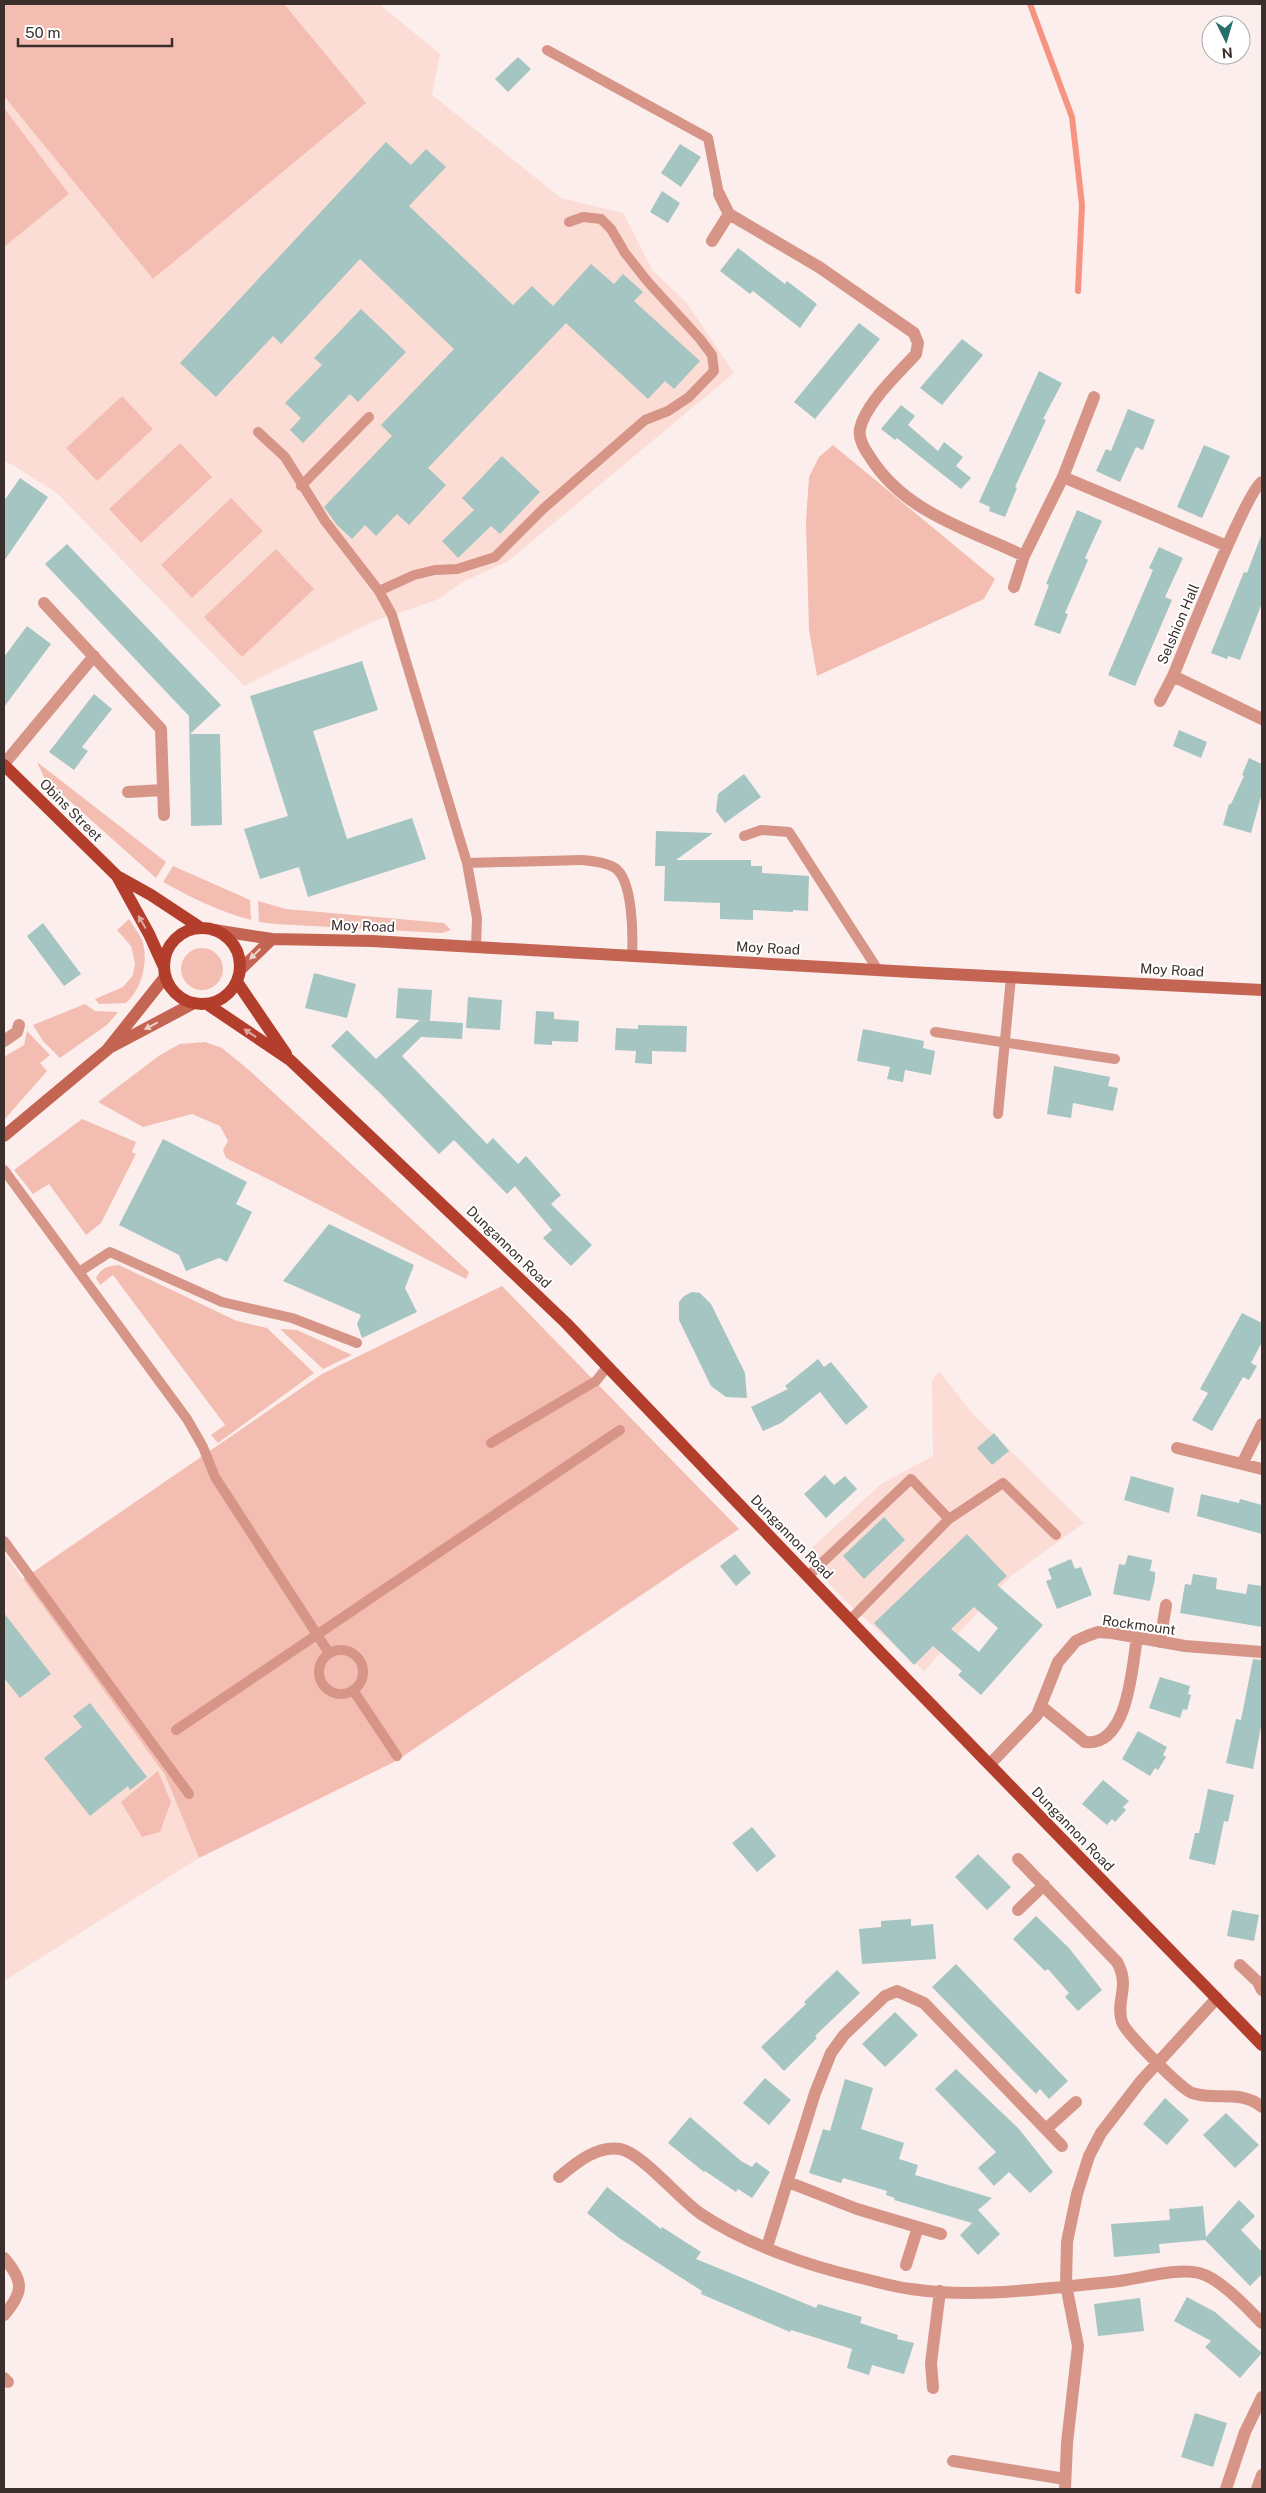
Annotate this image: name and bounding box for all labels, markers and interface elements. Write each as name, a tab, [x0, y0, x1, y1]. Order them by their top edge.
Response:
scale bar	[18, 15, 171, 47]
north arrow	[1201, 15, 1251, 65]
text: 50 m	[25, 24, 60, 41]
text: N	[1221, 45, 1233, 61]
street label: Selshion Hall	[1154, 581, 1202, 667]
street label: Obins Street	[37, 776, 105, 844]
one-way arrow	[138, 914, 146, 929]
street label: Moy Road	[331, 917, 395, 935]
street label: Moy Road	[736, 938, 800, 958]
one-way arrow	[250, 948, 262, 960]
street label: Moy Road	[1140, 960, 1204, 980]
one-way arrow	[144, 1022, 158, 1030]
one-way arrow	[243, 1028, 256, 1037]
street label: Dungannon Road	[464, 1203, 554, 1291]
street label: Dungannon Road	[748, 1492, 836, 1582]
street label: Rockmount	[1101, 1612, 1177, 1638]
street label: Dungannon Road	[1029, 1784, 1117, 1874]

